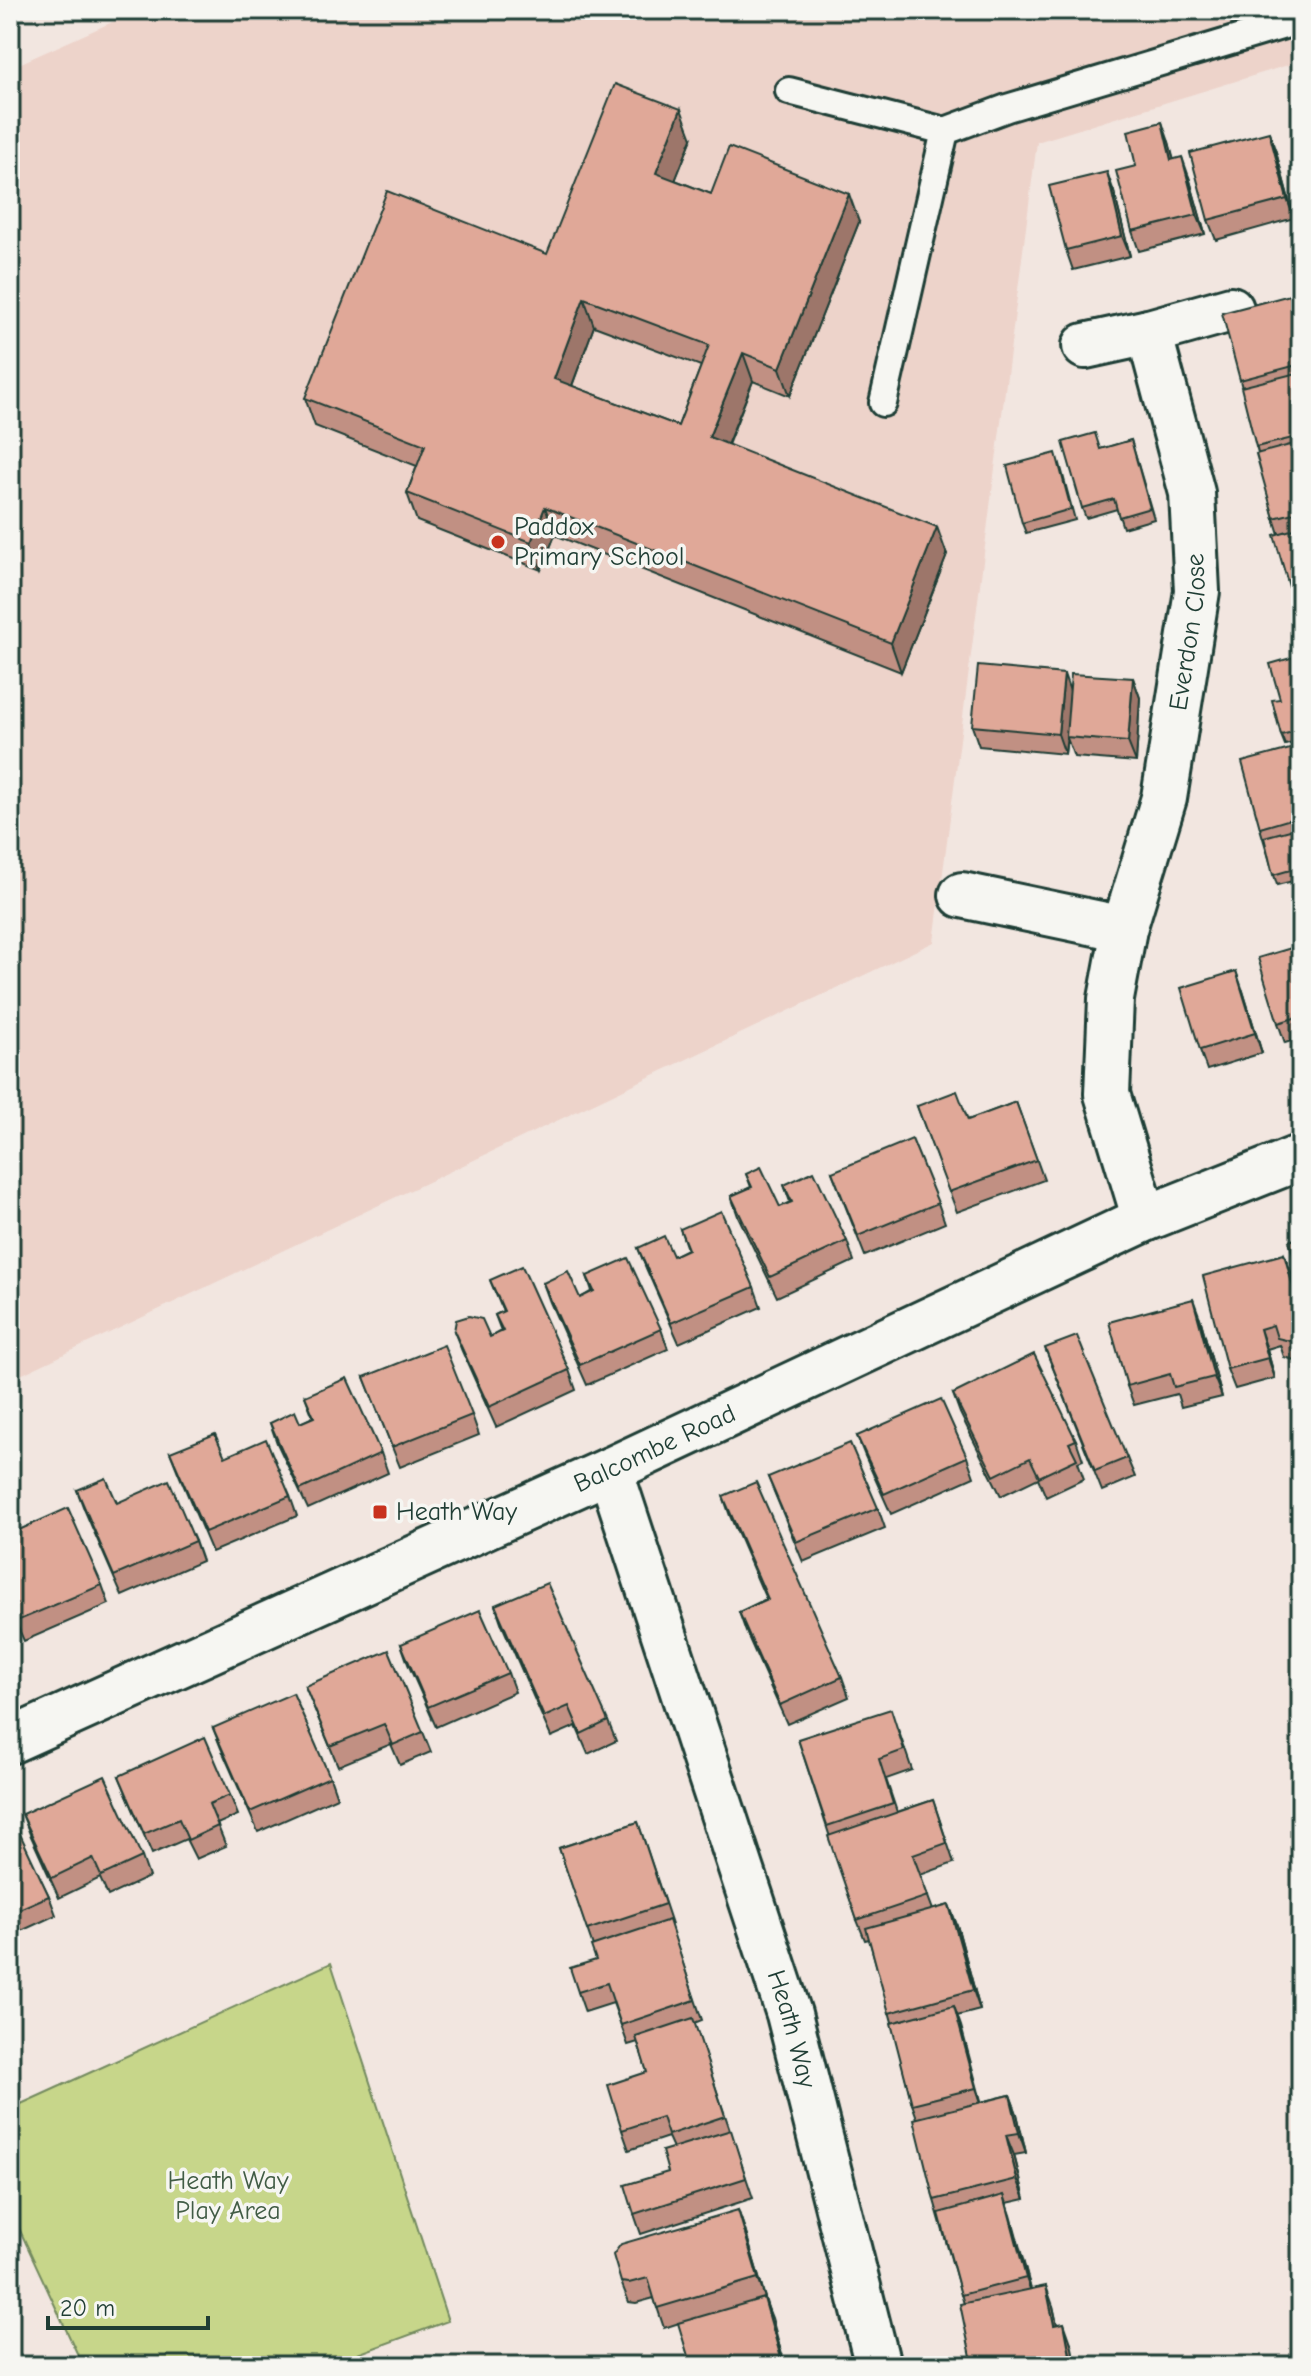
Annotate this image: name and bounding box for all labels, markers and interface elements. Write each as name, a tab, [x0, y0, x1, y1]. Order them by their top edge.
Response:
place label: Paddox Primary School	[514, 512, 684, 572]
marker: Paddox Primary School	[489, 533, 507, 551]
street label: Everdon Close	[1163, 553, 1212, 713]
street label: Balcombe Road	[569, 1398, 740, 1499]
place label: Heath Way	[396, 1497, 517, 1527]
marker: Heath Way	[371, 1503, 389, 1521]
street label: Heath Way	[761, 1966, 822, 2092]
park label: Heath Way Play Area	[167, 2166, 289, 2226]
scale bar	[48, 2280, 208, 2330]
text: 20 m	[60, 2294, 115, 2322]

